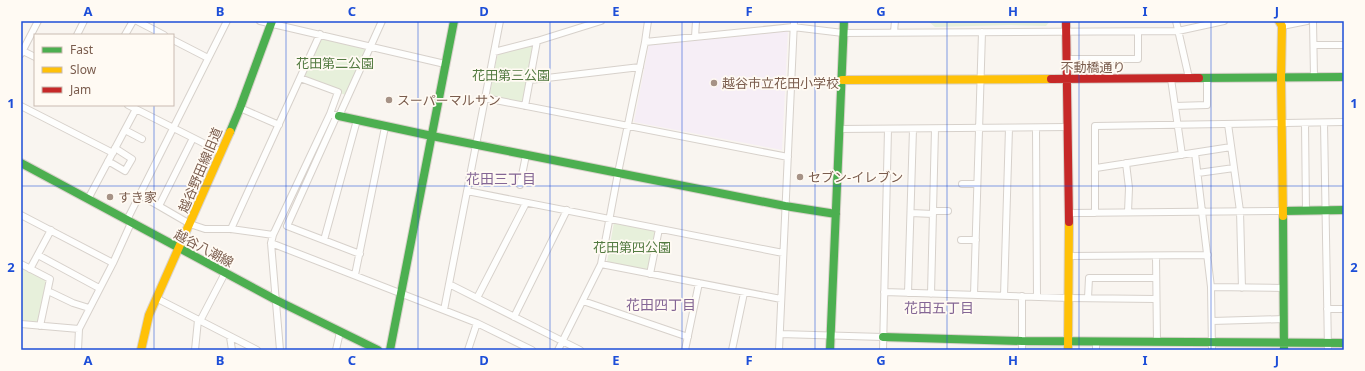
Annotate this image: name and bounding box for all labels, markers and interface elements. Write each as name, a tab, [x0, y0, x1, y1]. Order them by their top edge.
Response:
text: A	[84, 2, 93, 20]
text: B	[216, 2, 224, 20]
text: C	[348, 2, 356, 20]
text: D	[479, 2, 489, 20]
text: E	[612, 2, 620, 20]
text: F	[745, 2, 753, 20]
text: G	[876, 2, 886, 20]
text: H	[1008, 2, 1018, 20]
text: I	[1142, 2, 1148, 20]
text: J	[1274, 2, 1279, 20]
legend	[34, 34, 174, 106]
text: Fast	[70, 41, 94, 58]
park label: 花田第二公園	[296, 54, 374, 72]
street label: 不動橋通り	[1060, 58, 1126, 76]
text: Slow	[70, 61, 97, 78]
park label: 花田第三公園	[472, 66, 550, 84]
place label: 越谷市立花田小学校	[722, 74, 839, 92]
marker: 越谷市立花田小学校	[709, 78, 719, 88]
text: Jam	[69, 81, 91, 98]
place label: スーパーマルサン	[397, 91, 501, 109]
text: 1	[7, 94, 15, 112]
text: 1	[1350, 94, 1358, 112]
marker: スーパーマルサン	[384, 95, 394, 105]
street label: 越谷野田線旧道	[174, 125, 226, 215]
place label: セブン-イレブン	[808, 168, 903, 186]
district label: 花田三丁目	[466, 169, 536, 188]
marker: セブン-イレブン	[795, 172, 805, 182]
place label: すき家	[118, 188, 157, 206]
marker: すき家	[105, 192, 115, 202]
street label: 越谷八潮線	[171, 225, 237, 271]
park label: 花田第四公園	[593, 238, 671, 256]
text: 2	[7, 258, 15, 276]
text: 2	[1350, 258, 1358, 276]
district label: 花田四丁目	[626, 295, 696, 314]
district label: 花田五丁目	[904, 298, 974, 317]
text: A	[84, 351, 93, 369]
text: B	[216, 351, 224, 369]
text: C	[348, 351, 356, 369]
text: D	[479, 351, 489, 369]
text: E	[612, 351, 620, 369]
text: F	[745, 351, 753, 369]
text: G	[876, 351, 886, 369]
text: H	[1008, 351, 1018, 369]
text: I	[1142, 351, 1148, 369]
text: J	[1274, 351, 1279, 369]

